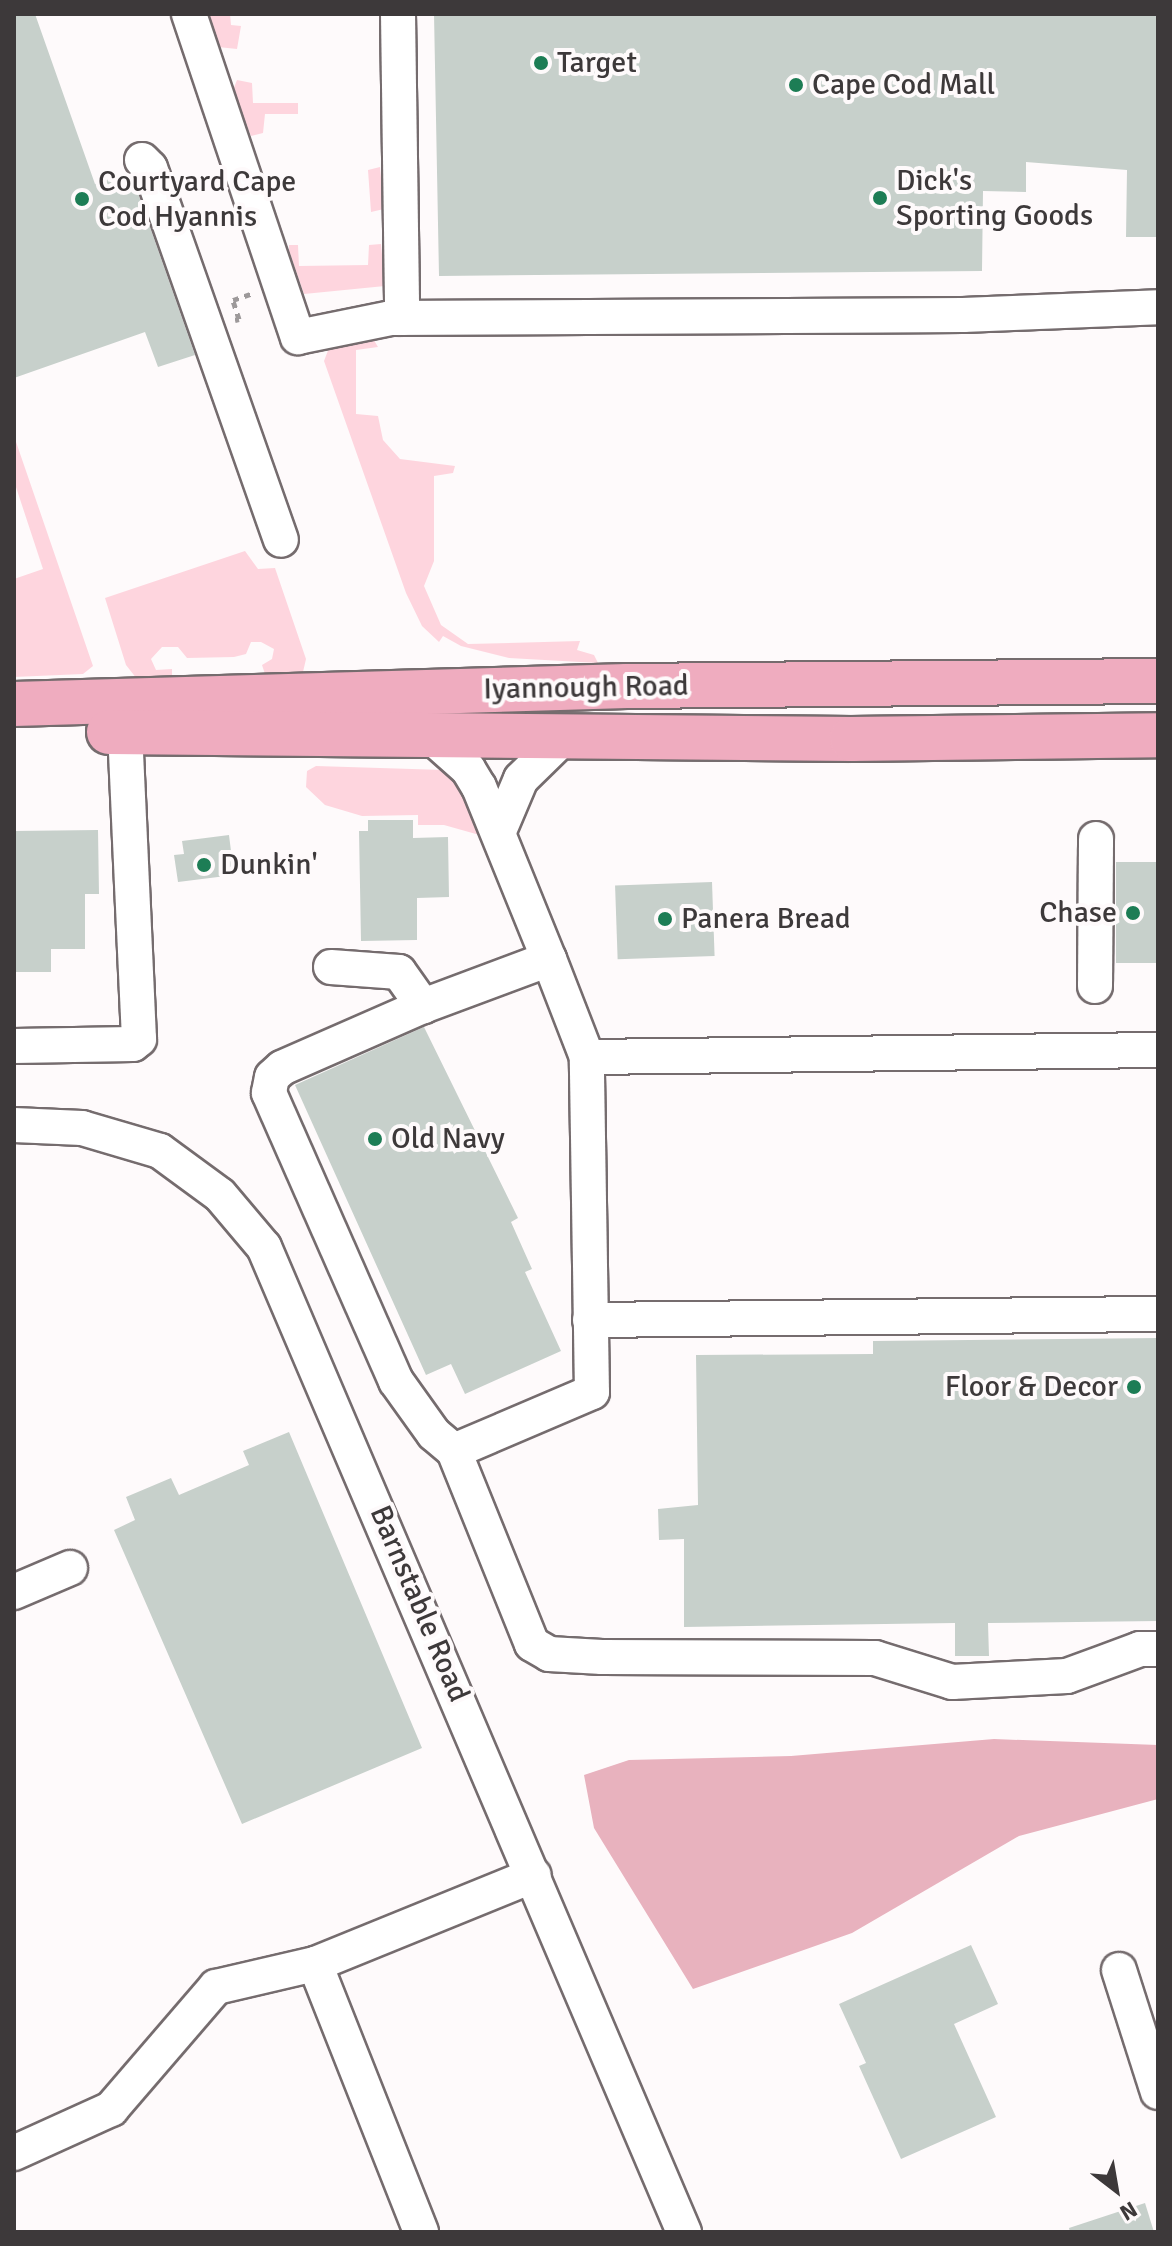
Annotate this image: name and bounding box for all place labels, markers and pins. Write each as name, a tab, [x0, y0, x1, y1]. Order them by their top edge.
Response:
place label: Target	[557, 45, 637, 81]
marker: Target	[532, 54, 550, 72]
place label: Cape Cod Mall	[812, 67, 995, 103]
marker: Cape Cod Mall	[787, 76, 805, 94]
place label: Dick's Sporting Goods	[896, 163, 1093, 234]
place label: Courtyard Cape Cod Hyannis	[98, 164, 296, 234]
marker: Dick's Sporting Goods	[871, 189, 889, 207]
marker: Courtyard Cape Cod Hyannis	[73, 190, 91, 208]
place label: Dunkin'	[220, 847, 318, 883]
marker: Dunkin'	[195, 856, 213, 874]
place label: Chase	[1039, 895, 1117, 931]
place label: Panera Bread	[681, 901, 851, 937]
marker: Chase	[1124, 904, 1142, 922]
marker: Panera Bread	[656, 910, 674, 928]
place label: Old Navy	[391, 1121, 505, 1157]
marker: Old Navy	[366, 1130, 384, 1148]
place label: Floor & Decor	[945, 1369, 1118, 1405]
marker: Floor & Decor	[1125, 1378, 1143, 1396]

